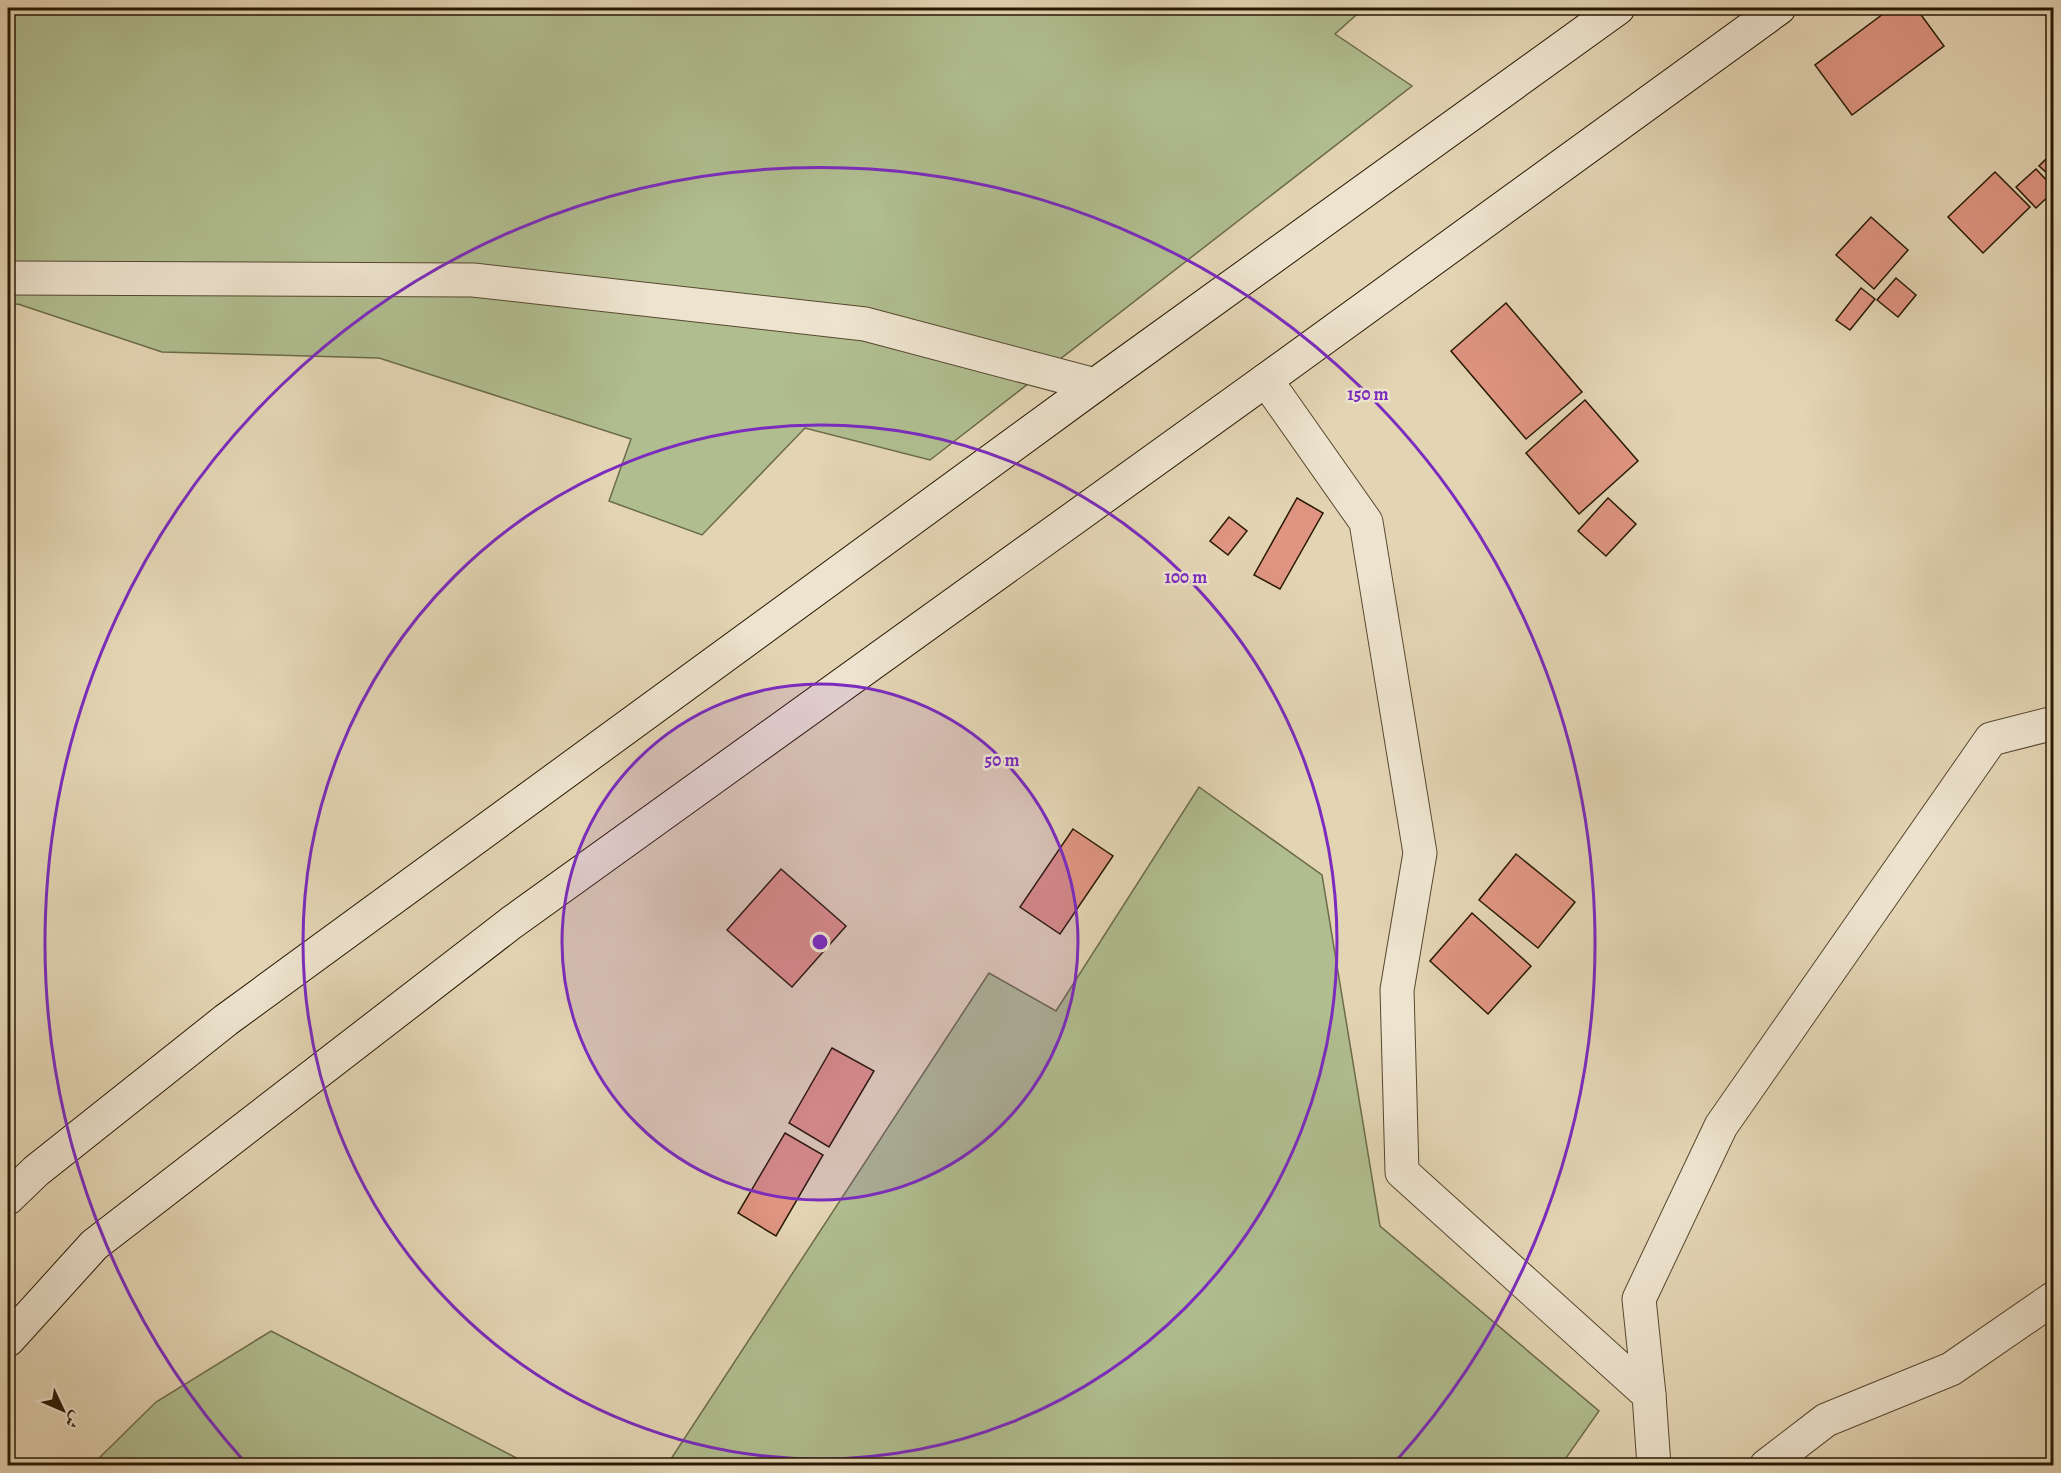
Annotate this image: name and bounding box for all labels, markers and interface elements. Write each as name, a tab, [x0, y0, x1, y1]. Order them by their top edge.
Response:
text: 150 m	[1347, 382, 1389, 406]
text: 100 m	[1165, 565, 1207, 589]
text: 50 m	[985, 748, 1019, 772]
centre of rings	[810, 932, 830, 952]
north arrow	[33, 1380, 93, 1440]
text: ش	[60, 1406, 86, 1433]

